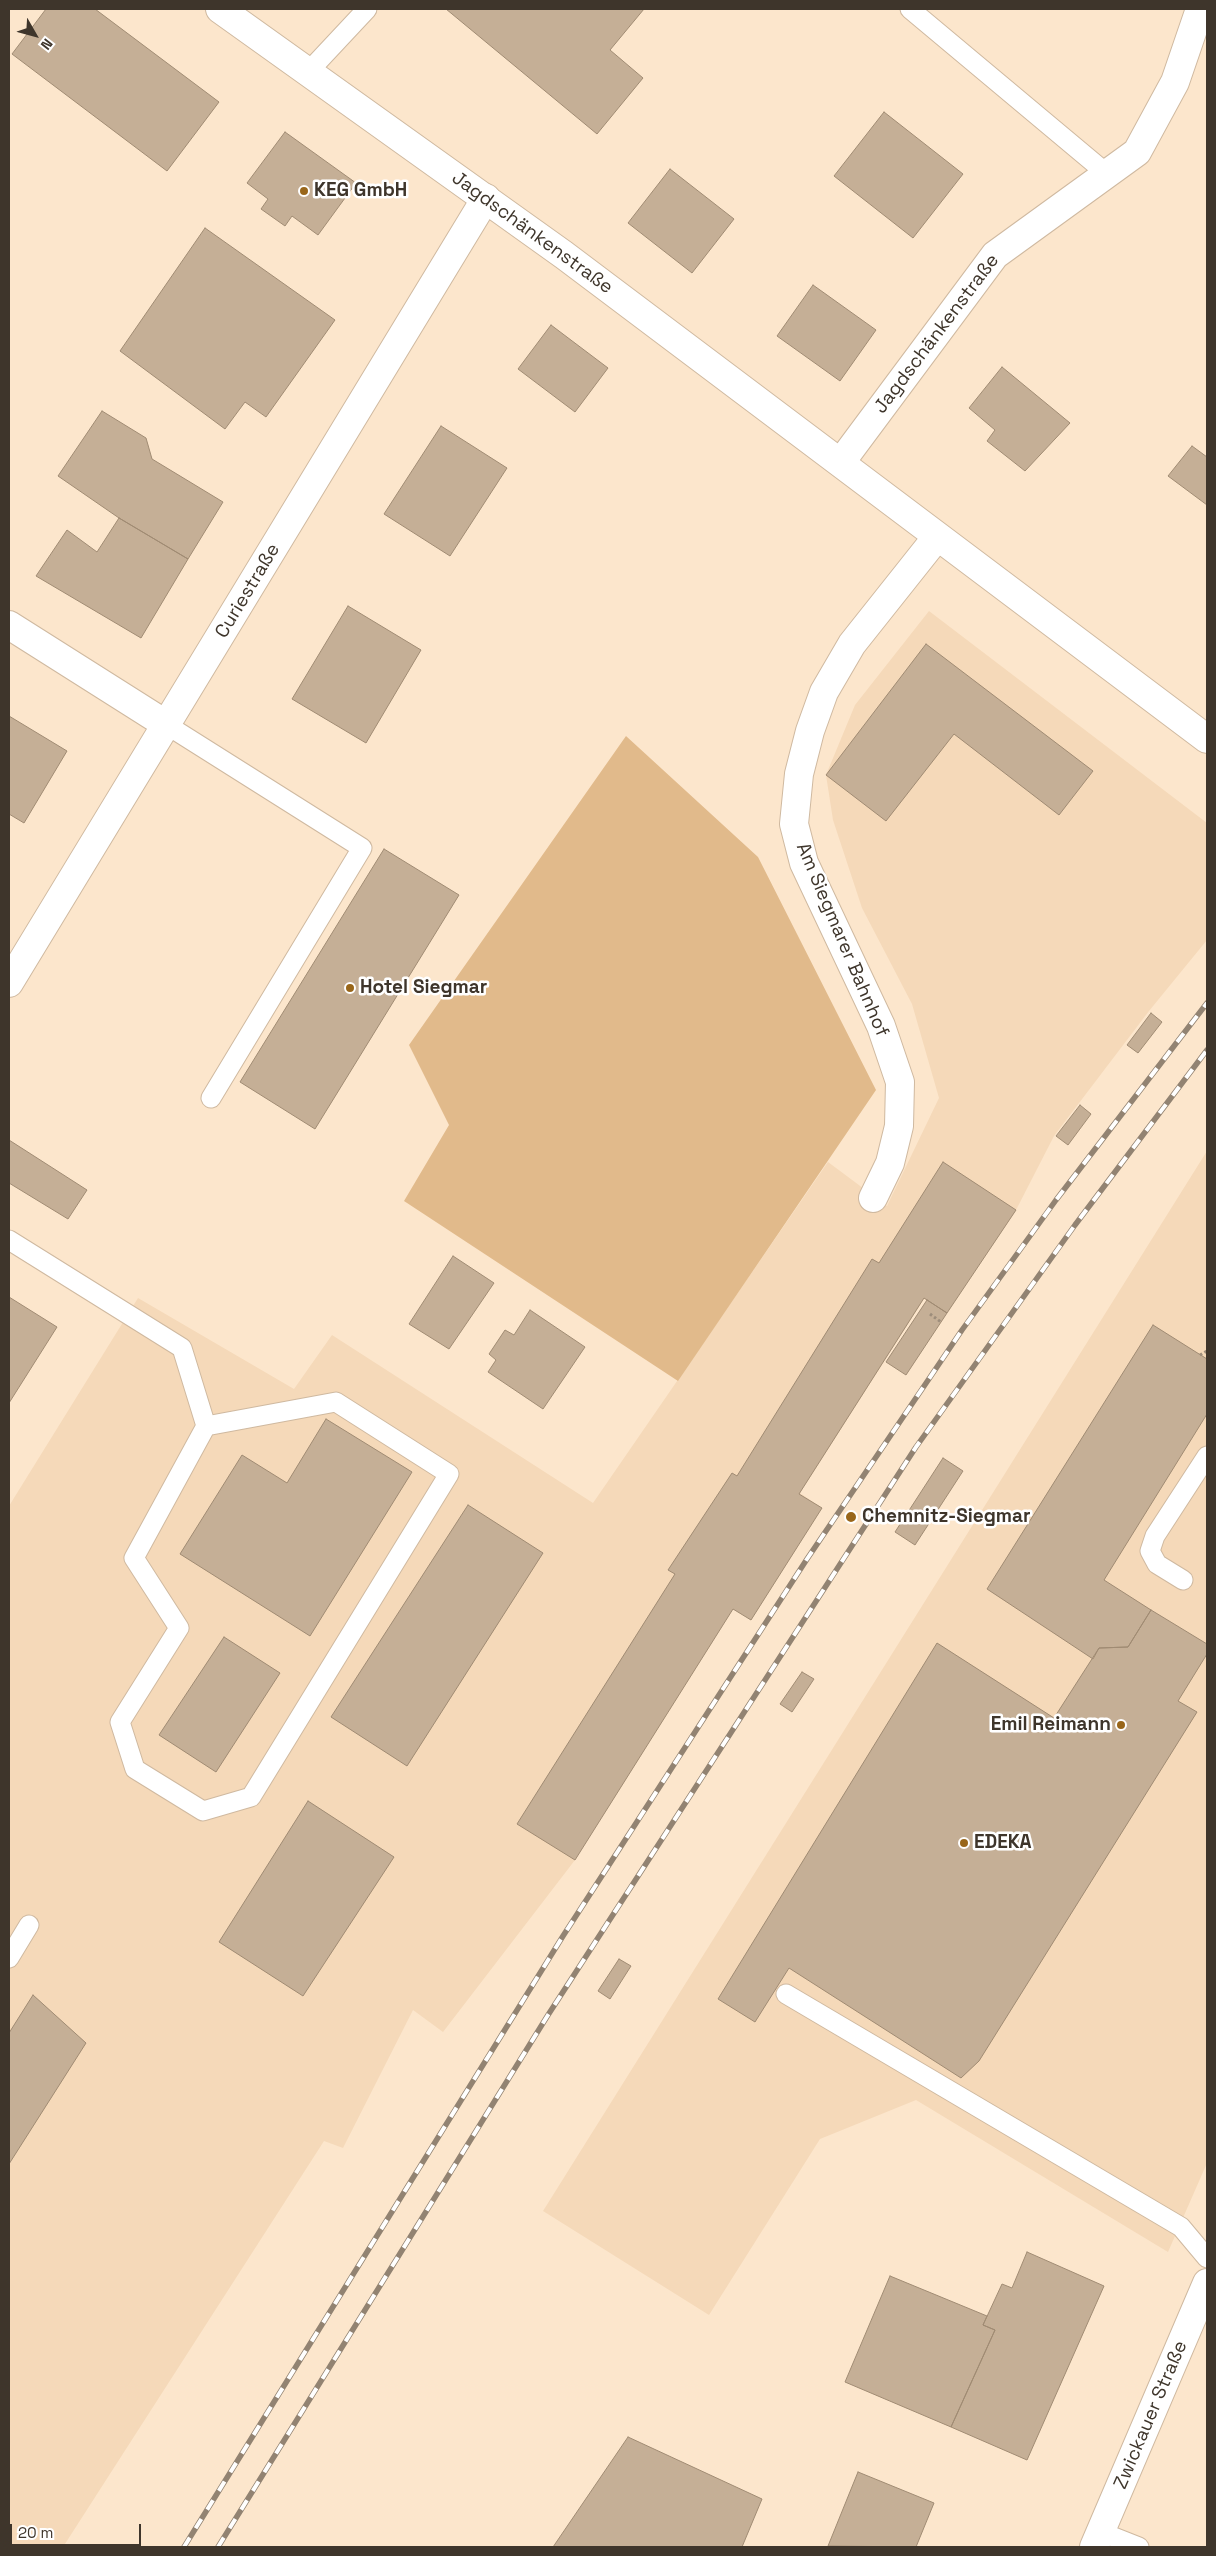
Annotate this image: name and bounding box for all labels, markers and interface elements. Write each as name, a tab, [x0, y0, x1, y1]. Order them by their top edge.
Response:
north arrow	[10, 10, 60, 60]
text: N	[37, 35, 57, 53]
street label: Jagdschänkenstraße	[447, 167, 617, 299]
place label: KEG GmbH	[314, 180, 407, 202]
marker: KEG GmbH	[298, 185, 310, 197]
street label: Jagdschänkenstraße	[870, 250, 1004, 418]
street label: Curiestraße	[211, 540, 285, 642]
street label: Am Siegmarer Bahnhof	[791, 840, 893, 1040]
place label: Hotel Siegmar	[360, 977, 487, 999]
marker: Hotel Siegmar	[344, 982, 356, 994]
place label: Chemnitz-Siegmar	[862, 1506, 1031, 1528]
marker: Chemnitz-Siegmar	[844, 1510, 858, 1524]
place label: Emil Reimann	[991, 1714, 1111, 1736]
marker: Emil Reimann	[1115, 1719, 1127, 1731]
place label: EDEKA	[974, 1832, 1032, 1854]
marker: EDEKA	[958, 1837, 970, 1849]
street label: Zwickauer Straße	[1109, 2337, 1193, 2493]
scale bar	[12, 2514, 144, 2546]
text: 20 m	[18, 2523, 53, 2542]

